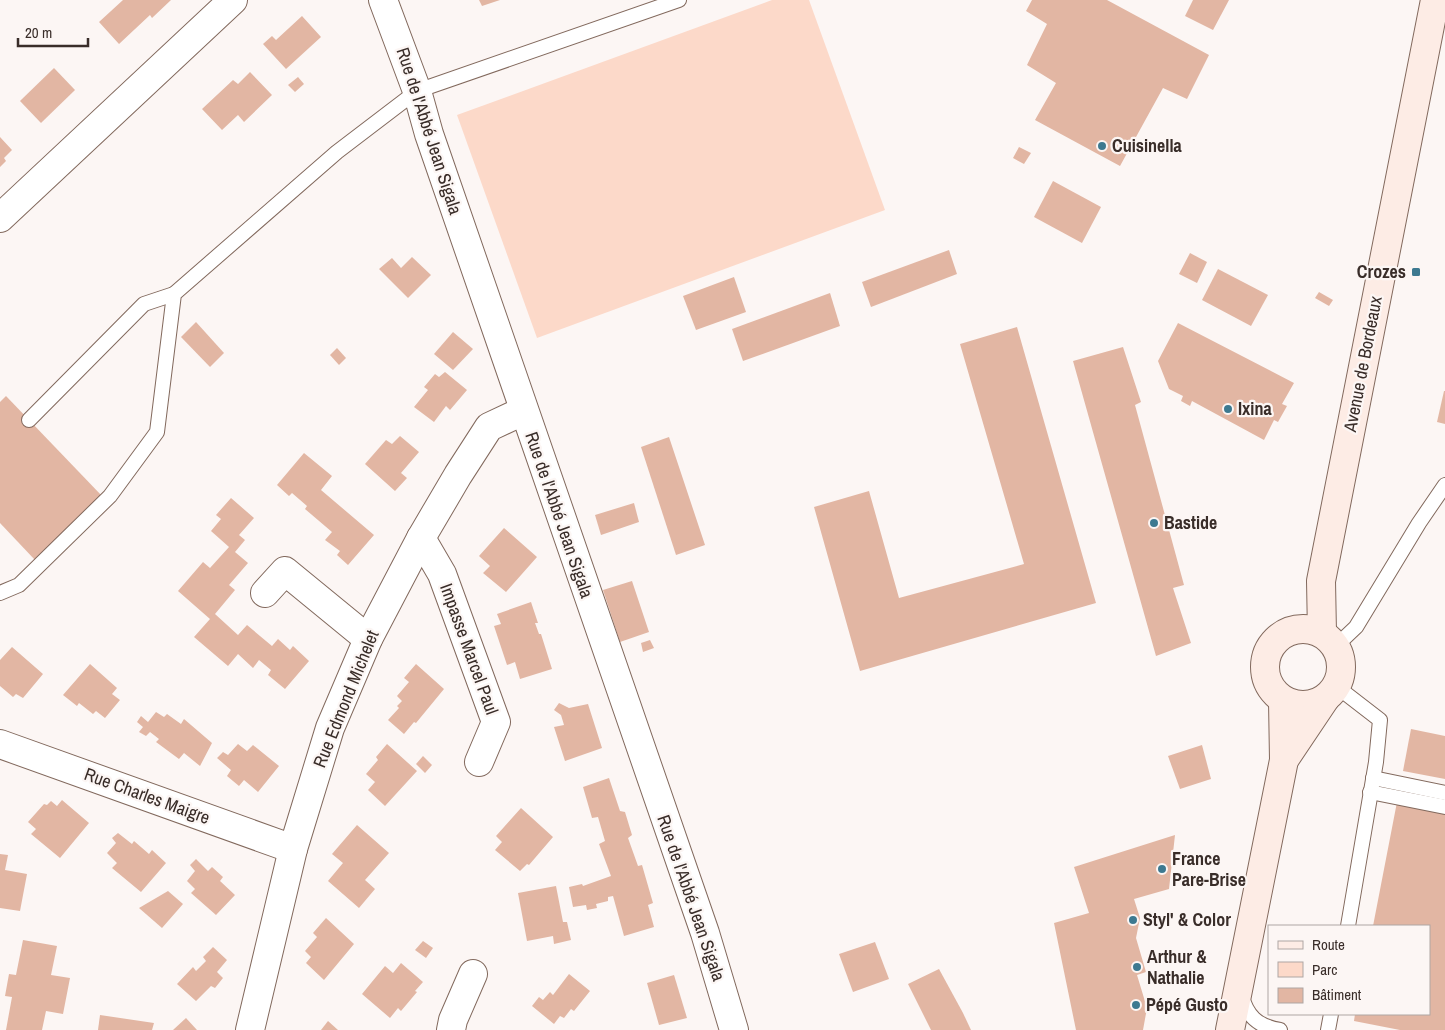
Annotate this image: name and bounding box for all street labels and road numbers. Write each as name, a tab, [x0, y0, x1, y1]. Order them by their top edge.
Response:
street label: Rue de l'Abbé Jean Sigala	[391, 44, 468, 218]
street label: Avenue de Bordeaux	[1337, 293, 1388, 435]
street label: Rue de l'Abbé Jean Sigala	[519, 428, 600, 601]
street label: Impasse Marcel Paul	[434, 580, 505, 718]
street label: Rue Edmond Michelet	[307, 626, 384, 771]
street label: Rue Charles Maigre	[81, 761, 214, 830]
street label: Rue de l'Abbé Jean Sigala	[651, 811, 732, 984]

